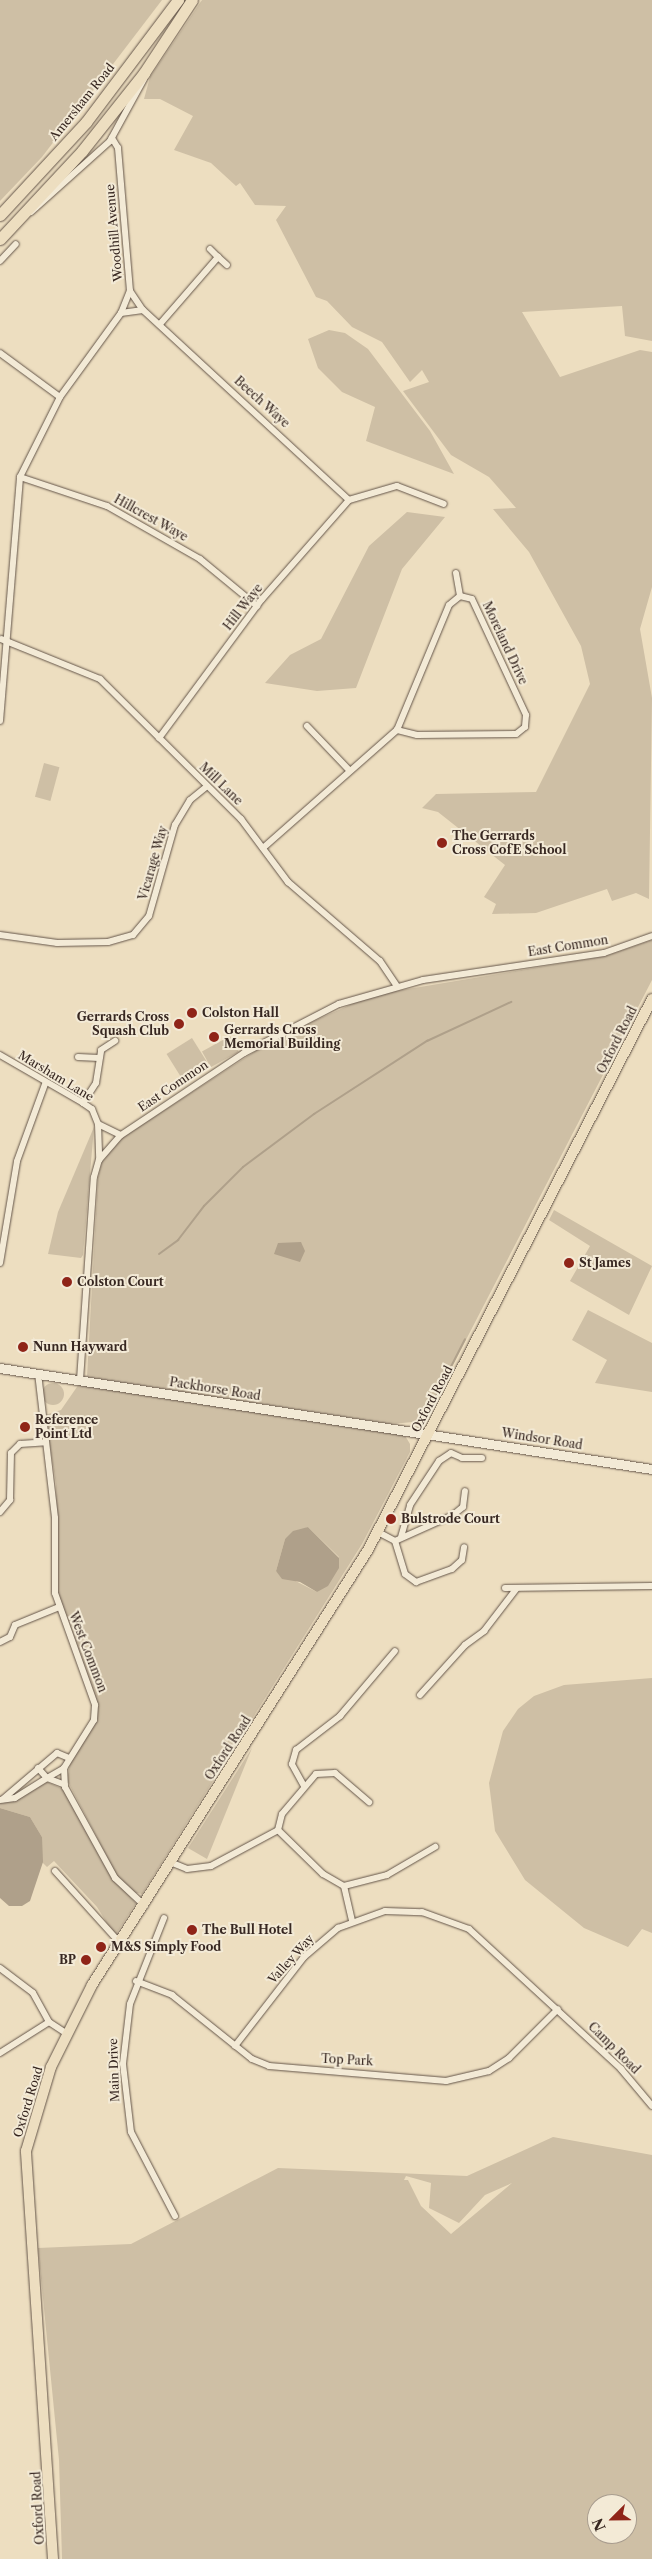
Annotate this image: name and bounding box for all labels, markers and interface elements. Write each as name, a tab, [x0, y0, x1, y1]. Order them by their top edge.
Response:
street label: Amersham Road	[47, 61, 117, 143]
street label: Woodhill Avenue	[103, 183, 125, 283]
street label: Beech Waye	[231, 373, 293, 431]
street label: Hillcrest Waye	[111, 492, 191, 544]
street label: Hill Waye	[220, 581, 266, 633]
street label: Moreland Drive	[479, 599, 531, 687]
street label: Mill Lane	[196, 760, 246, 808]
street label: Vicarage Way	[135, 824, 171, 902]
place label: The Gerrards Cross CofE School	[452, 829, 566, 857]
marker: The Gerrards Cross CofE School	[436, 837, 448, 849]
street label: East Common	[527, 933, 609, 959]
street label: Oxford Road	[594, 1004, 640, 1076]
place label: Colston Hall	[202, 1006, 279, 1020]
marker: Colston Hall	[186, 1007, 198, 1019]
place label: Gerrards Cross Squash Club	[77, 1010, 169, 1038]
marker: Gerrards Cross Squash Club	[173, 1018, 185, 1030]
place label: Gerrards Cross Memorial Building	[224, 1023, 340, 1051]
marker: Gerrards Cross Memorial Building	[208, 1031, 220, 1043]
street label: Marsham Lane	[16, 1048, 96, 1104]
street label: East Common	[135, 1057, 211, 1115]
place label: St James	[579, 1256, 631, 1270]
marker: St James	[563, 1257, 575, 1269]
place label: Colston Court	[77, 1275, 164, 1289]
marker: Colston Court	[61, 1276, 73, 1288]
place label: Nunn Hayward	[33, 1340, 127, 1354]
marker: Nunn Hayward	[17, 1341, 29, 1353]
street label: Oxford Road	[408, 1363, 456, 1435]
street label: Packhorse Road	[168, 1375, 262, 1403]
place label: Reference Point Ltd	[35, 1413, 98, 1441]
marker: Reference Point Ltd	[19, 1421, 31, 1433]
street label: Windsor Road	[500, 1425, 584, 1453]
place label: Bulstrode Court	[401, 1512, 500, 1526]
marker: Bulstrode Court	[385, 1513, 397, 1525]
street label: West Common	[66, 1610, 110, 1694]
street label: Oxford Road	[202, 1713, 254, 1783]
place label: The Bull Hotel	[202, 1923, 293, 1937]
marker: The Bull Hotel	[186, 1924, 198, 1936]
street label: Valley Way	[265, 1931, 317, 1987]
place label: M&S Simply Food	[111, 1940, 222, 1954]
marker: M&S Simply Food	[95, 1941, 107, 1953]
place label: BP	[59, 1953, 76, 1967]
marker: BP	[80, 1954, 92, 1966]
street label: Camp Road	[585, 2019, 643, 2077]
street label: Main Drive	[106, 2038, 122, 2102]
street label: Top Park	[321, 2051, 373, 2069]
street label: Oxford Road	[10, 2065, 46, 2139]
street label: Oxford Road	[29, 2471, 47, 2545]
north arrow	[587, 2494, 637, 2544]
text: N	[588, 2515, 610, 2534]

